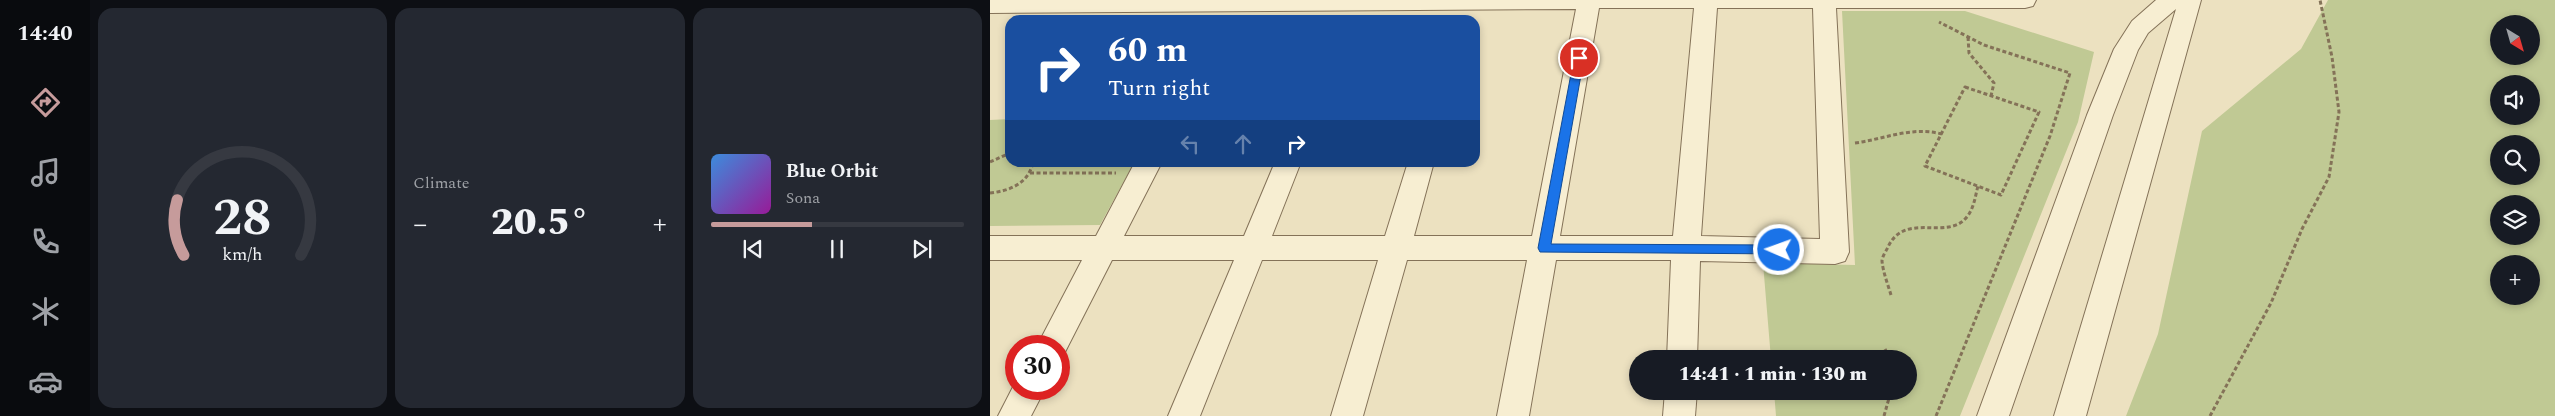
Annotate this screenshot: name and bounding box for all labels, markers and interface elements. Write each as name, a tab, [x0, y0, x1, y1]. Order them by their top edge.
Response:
north arrow	[2490, 15, 2540, 65]
map controls	[2490, 15, 2540, 305]
text: 14:40	[17, 17, 73, 50]
text: 60 m	[1108, 24, 1188, 77]
icon: right	[1025, 35, 1090, 100]
pin	[1558, 37, 1600, 79]
icon: arrive	[1565, 44, 1593, 72]
text: Turn right	[1108, 72, 1210, 105]
button: sound	[2490, 75, 2540, 125]
icon: directions	[28, 85, 63, 120]
icon: left	[1176, 130, 1204, 158]
icon: ahead	[1229, 130, 1257, 158]
icon: right	[1282, 130, 1310, 158]
button: search	[2490, 135, 2540, 185]
icon: music	[28, 155, 63, 190]
text: Blue Orbit	[786, 157, 878, 186]
text: Climate	[413, 171, 470, 195]
text: 28	[213, 179, 272, 258]
text: Sona	[786, 186, 820, 210]
text: 20.5°	[491, 194, 589, 252]
button: layers	[2490, 195, 2540, 245]
text: −	[413, 203, 427, 246]
text: +	[653, 203, 667, 246]
position arrow	[1752, 223, 1804, 275]
icon: phone	[28, 224, 63, 259]
icon: previous	[739, 235, 767, 263]
icon: pause	[823, 235, 851, 263]
icon: next	[908, 235, 936, 263]
text: km/h	[223, 241, 263, 268]
button: +	[2490, 255, 2540, 305]
icon: climate	[28, 294, 63, 329]
speed limit sign: 30	[1005, 335, 1070, 400]
text: 14:41 · 1 min · 130 m	[1679, 360, 1867, 389]
icon: car	[28, 364, 63, 399]

